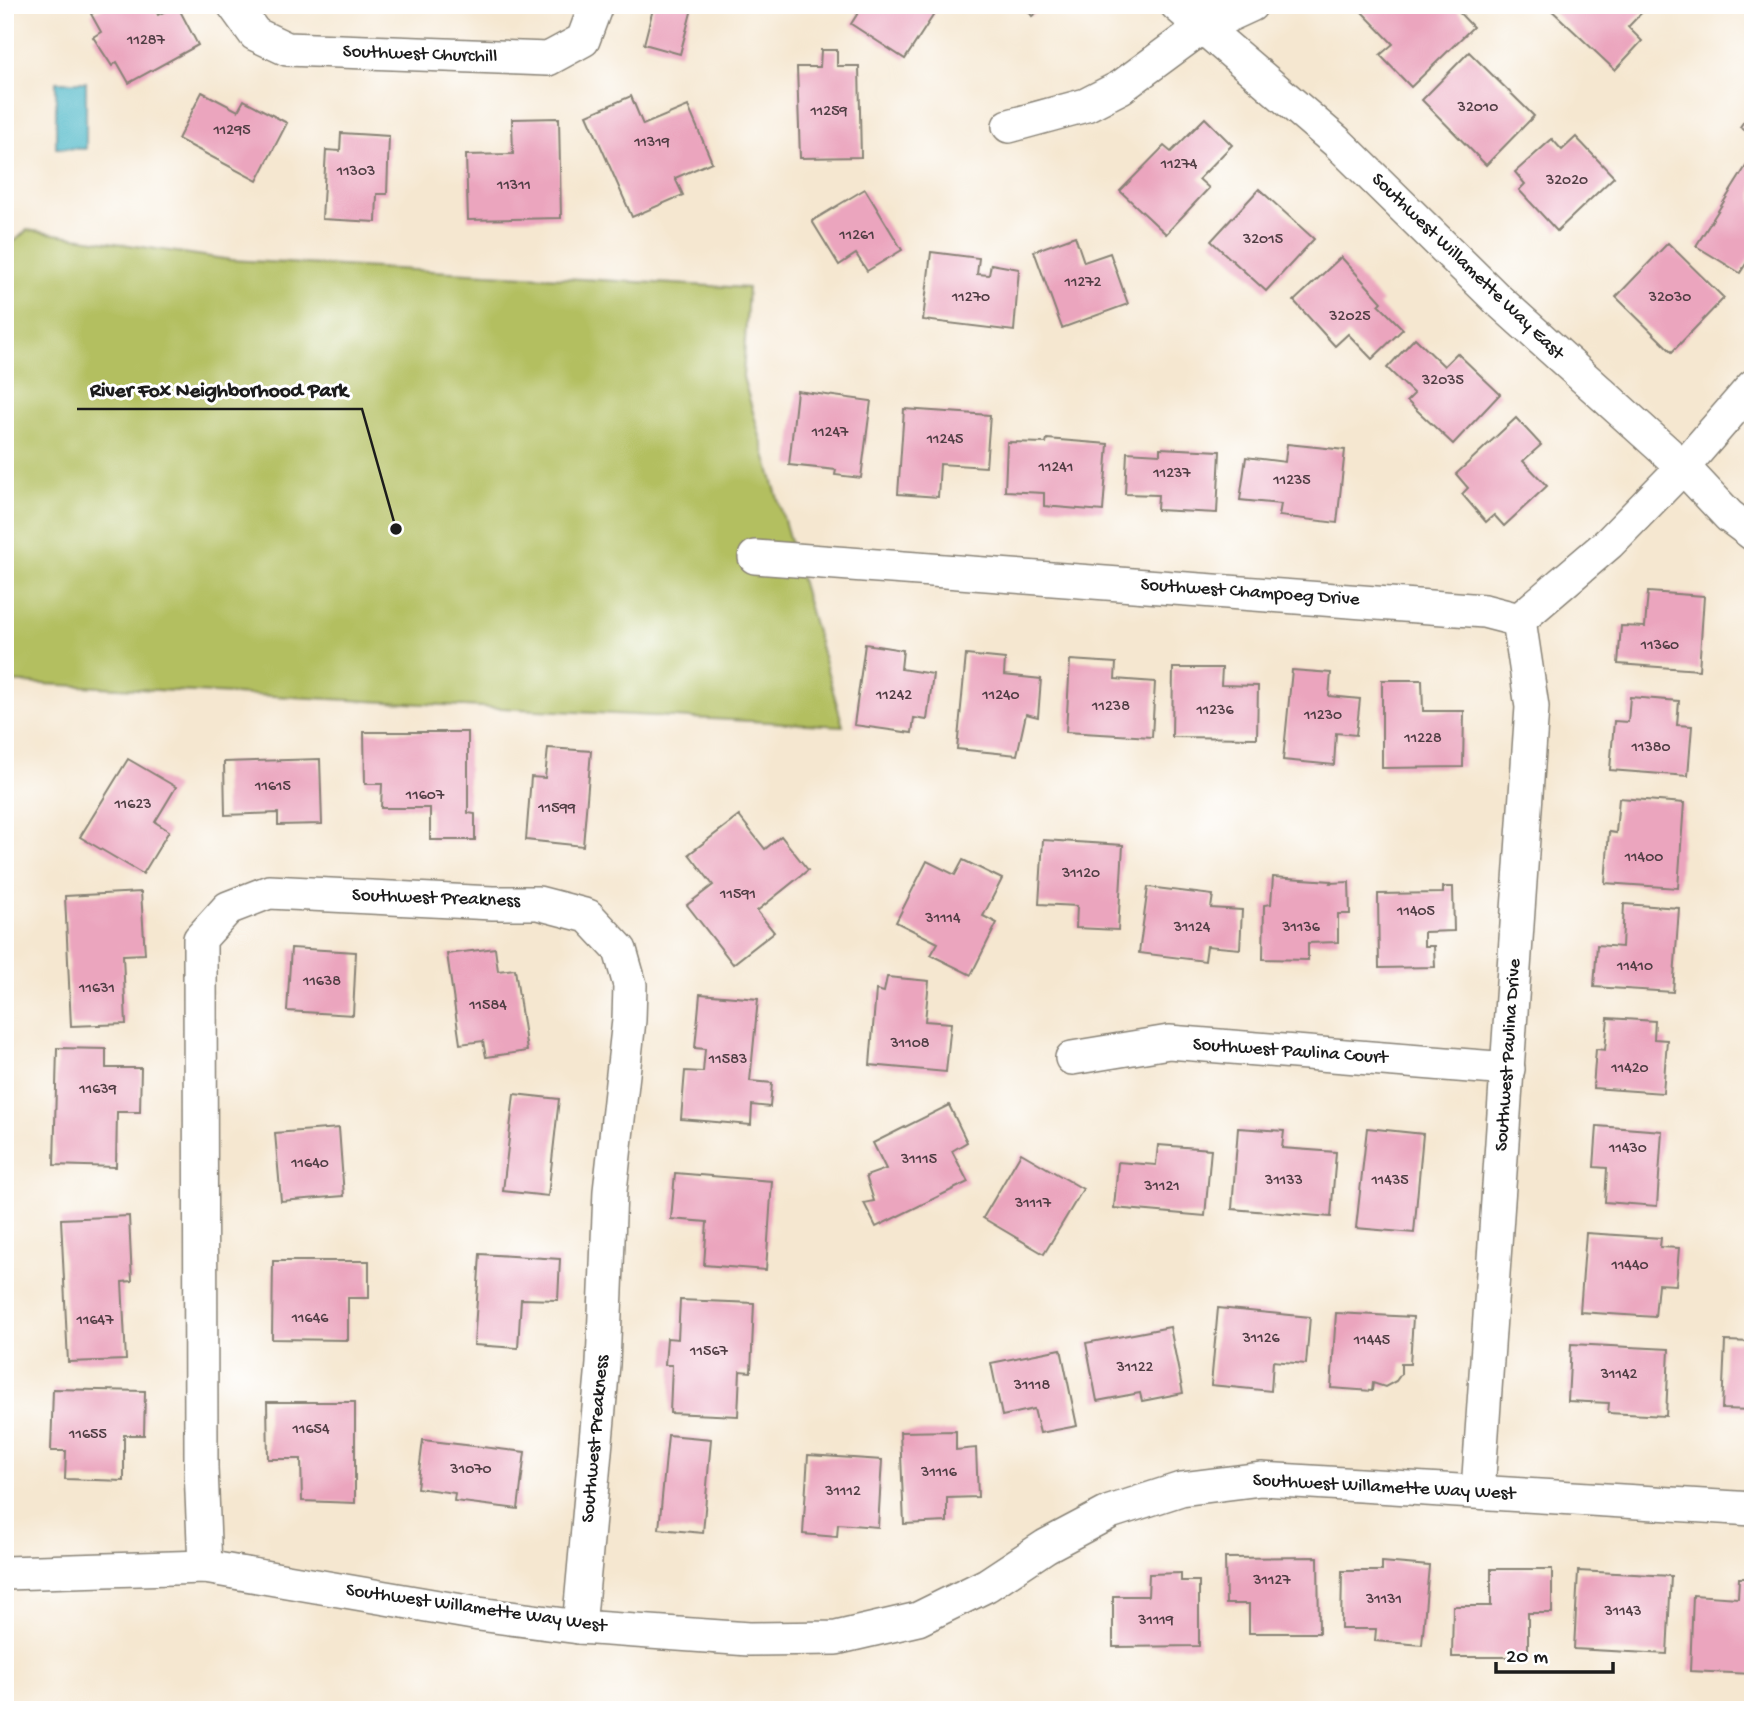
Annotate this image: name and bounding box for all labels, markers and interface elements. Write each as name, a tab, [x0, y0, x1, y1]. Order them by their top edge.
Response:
house number: 11287	[126, 32, 166, 51]
street label: Southwest Churchill	[342, 41, 498, 69]
house number: 32010	[1457, 99, 1498, 118]
house number: 11259	[809, 103, 848, 122]
house number: 11295	[212, 122, 251, 141]
house number: 11319	[633, 134, 670, 153]
house number: 11274	[1160, 156, 1198, 175]
house number: 11303	[336, 163, 375, 182]
street label: Southwest Willamette Way East	[1366, 169, 1570, 367]
house number: 32020	[1545, 172, 1588, 191]
house number: 11311	[496, 177, 531, 196]
house number: 11261	[838, 227, 875, 246]
house number: 32015	[1242, 231, 1283, 250]
house number: 11272	[1064, 274, 1102, 293]
house number: 11270	[951, 289, 990, 308]
house number: 32030	[1648, 289, 1691, 308]
house number: 32025	[1328, 308, 1371, 327]
callout: River Fox Neighborhood Park	[77, 367, 362, 409]
house number: 32035	[1421, 372, 1464, 391]
text: River Fox Neighborhood Park	[89, 380, 351, 405]
house number: 11247	[811, 424, 849, 443]
house number: 11245	[926, 431, 963, 450]
house number: 11241	[1038, 459, 1073, 478]
house number: 11237	[1152, 465, 1191, 484]
house number: 11235	[1272, 472, 1311, 491]
street label: Southwest Champoeg Drive	[1140, 574, 1361, 612]
house number: 11360	[1640, 637, 1679, 656]
house number: 11242	[875, 687, 912, 706]
house number: 11240	[981, 687, 1020, 706]
house number: 11238	[1091, 698, 1130, 717]
house number: 11236	[1195, 702, 1234, 721]
house number: 11230	[1303, 707, 1342, 726]
house number: 11228	[1403, 730, 1442, 749]
house number: 11380	[1630, 739, 1671, 758]
house number: 11615	[254, 778, 291, 797]
house number: 11607	[405, 787, 445, 806]
house number: 11623	[113, 796, 152, 815]
house number: 11599	[537, 800, 576, 819]
house number: 11400	[1624, 849, 1663, 868]
house number: 31120	[1061, 865, 1100, 884]
street label: Southwest Preakness	[352, 885, 521, 913]
house number: 11591	[719, 886, 756, 905]
house number: 11405	[1396, 903, 1435, 922]
house number: 31114	[924, 910, 961, 929]
house number: 31124	[1173, 919, 1211, 938]
house number: 31136	[1281, 919, 1321, 938]
street label: Southwest Paulina Drive	[1491, 958, 1527, 1152]
house number: 11410	[1616, 958, 1653, 977]
house number: 11638	[302, 973, 341, 992]
house number: 11631	[78, 980, 115, 999]
house number: 11584	[468, 997, 507, 1016]
street label: Southwest Paulina Court	[1192, 1034, 1390, 1070]
house number: 31108	[889, 1035, 930, 1054]
house number: 11583	[708, 1051, 747, 1070]
house number: 11420	[1610, 1060, 1649, 1079]
house number: 11639	[78, 1081, 117, 1100]
house number: 11430	[1608, 1140, 1647, 1159]
house number: 31115	[900, 1151, 937, 1170]
house number: 11640	[290, 1155, 329, 1174]
house number: 31133	[1264, 1172, 1303, 1191]
house number: 11435	[1370, 1172, 1409, 1191]
house number: 31121	[1143, 1178, 1180, 1197]
house number: 31117	[1014, 1195, 1052, 1214]
house number: 11440	[1610, 1257, 1649, 1276]
house number: 11646	[291, 1310, 329, 1329]
house number: 11647	[76, 1312, 114, 1331]
house number: 31126	[1241, 1330, 1280, 1349]
house number: 11445	[1353, 1332, 1390, 1351]
house number: 11567	[689, 1343, 729, 1362]
street label: Southwest Preakness	[577, 1353, 615, 1524]
house number: 31122	[1116, 1359, 1154, 1378]
house number: 31142	[1600, 1366, 1637, 1385]
house number: 31118	[1013, 1377, 1050, 1396]
house number: 11654	[291, 1421, 330, 1440]
house number: 11655	[68, 1426, 107, 1445]
house number: 31070	[449, 1461, 492, 1480]
house number: 31116	[920, 1464, 958, 1483]
street label: Southwest Willamette Way West	[1252, 1470, 1518, 1506]
house number: 31112	[824, 1483, 861, 1502]
house number: 31127	[1252, 1572, 1291, 1591]
street label: Southwest Willamette Way West	[344, 1579, 610, 1639]
house number: 31131	[1365, 1591, 1402, 1610]
house number: 31143	[1603, 1603, 1642, 1622]
house number: 31119	[1137, 1612, 1174, 1631]
scale bar	[1496, 1631, 1613, 1675]
text: 20 m	[1506, 1646, 1548, 1671]

